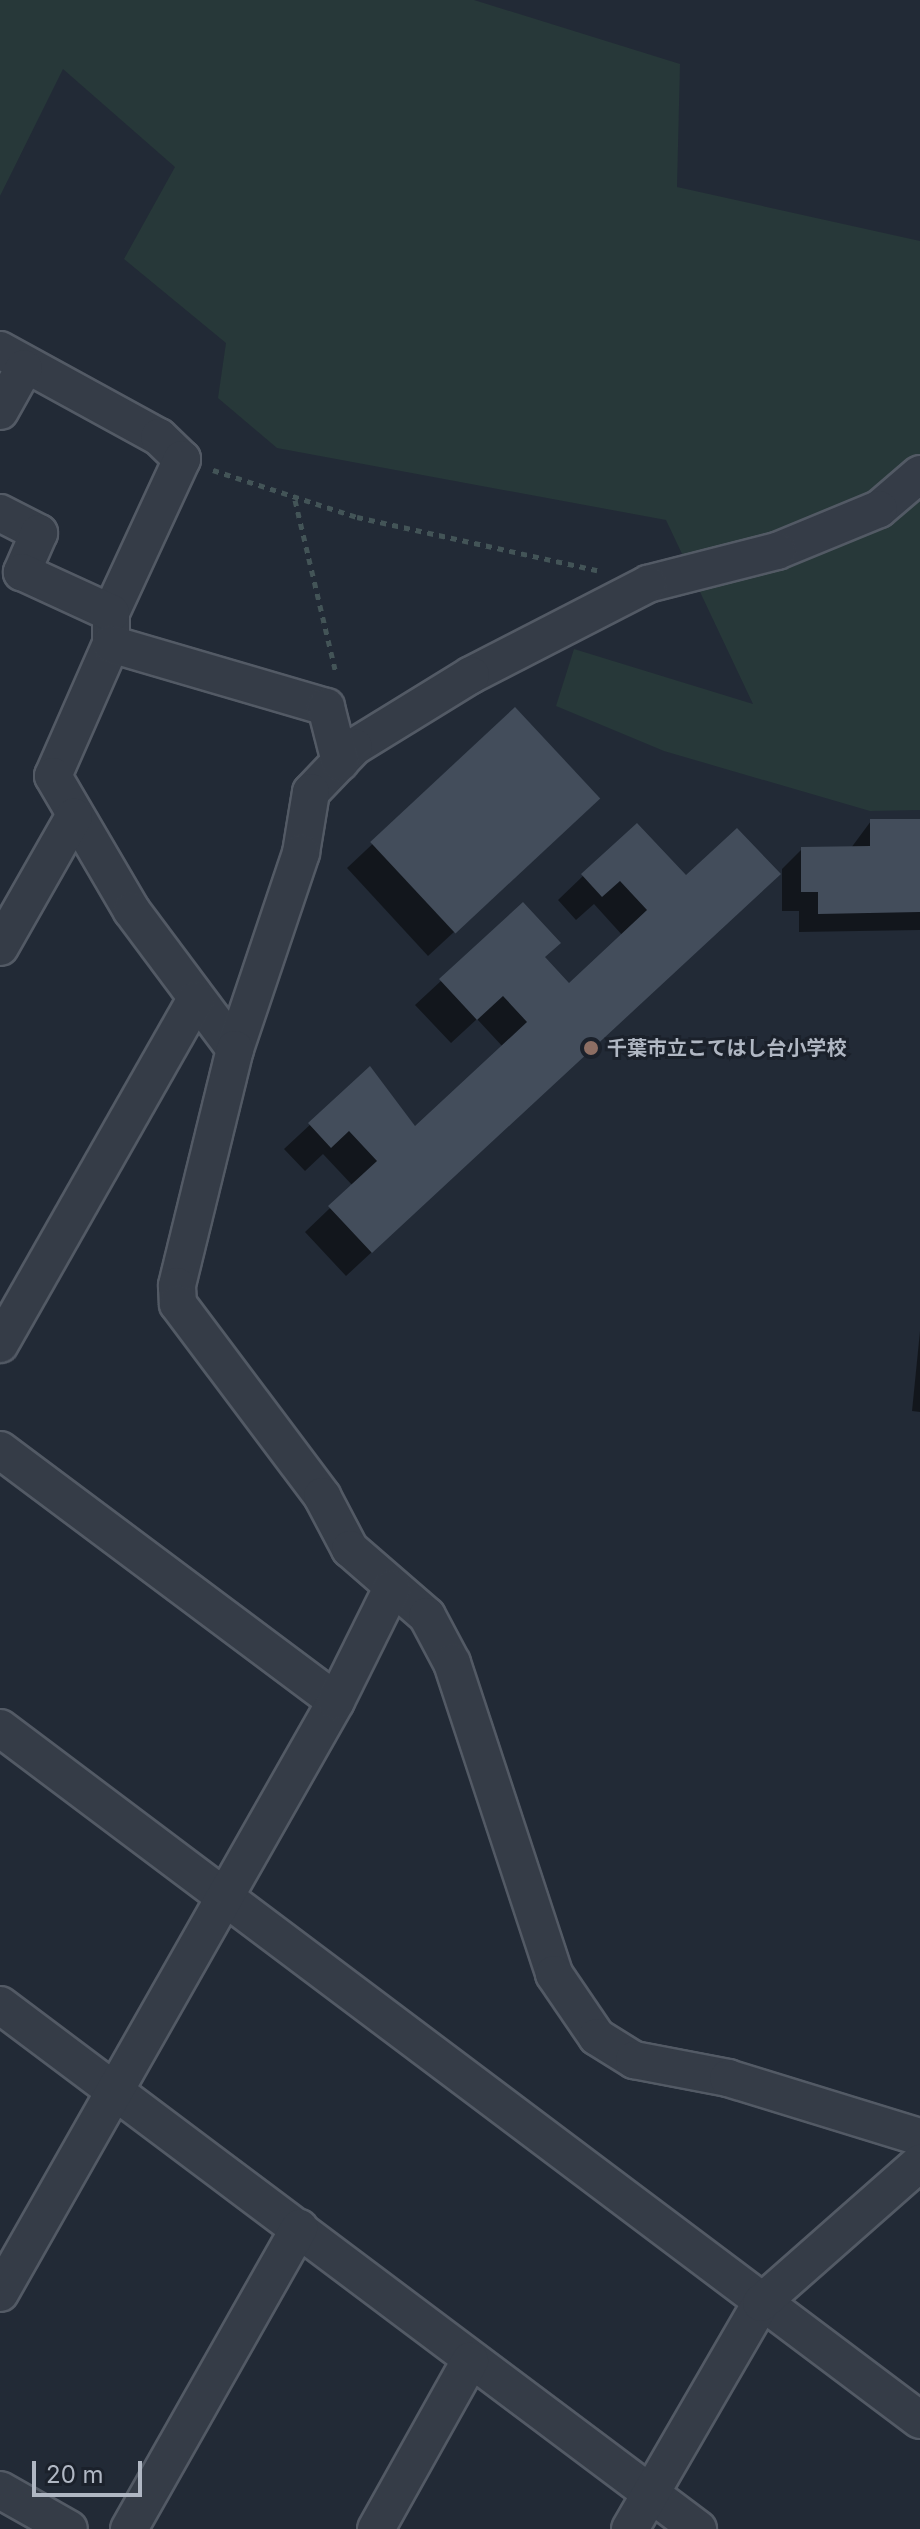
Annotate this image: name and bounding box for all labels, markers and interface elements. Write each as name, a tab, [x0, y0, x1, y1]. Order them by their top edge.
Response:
place label: 千葉市立こてはし台小学校	[607, 1036, 847, 1060]
marker: 千葉市立こてはし台小学校	[582, 1039, 600, 1057]
scale bar	[36, 2445, 146, 2495]
text: 20 m	[46, 2460, 104, 2489]

